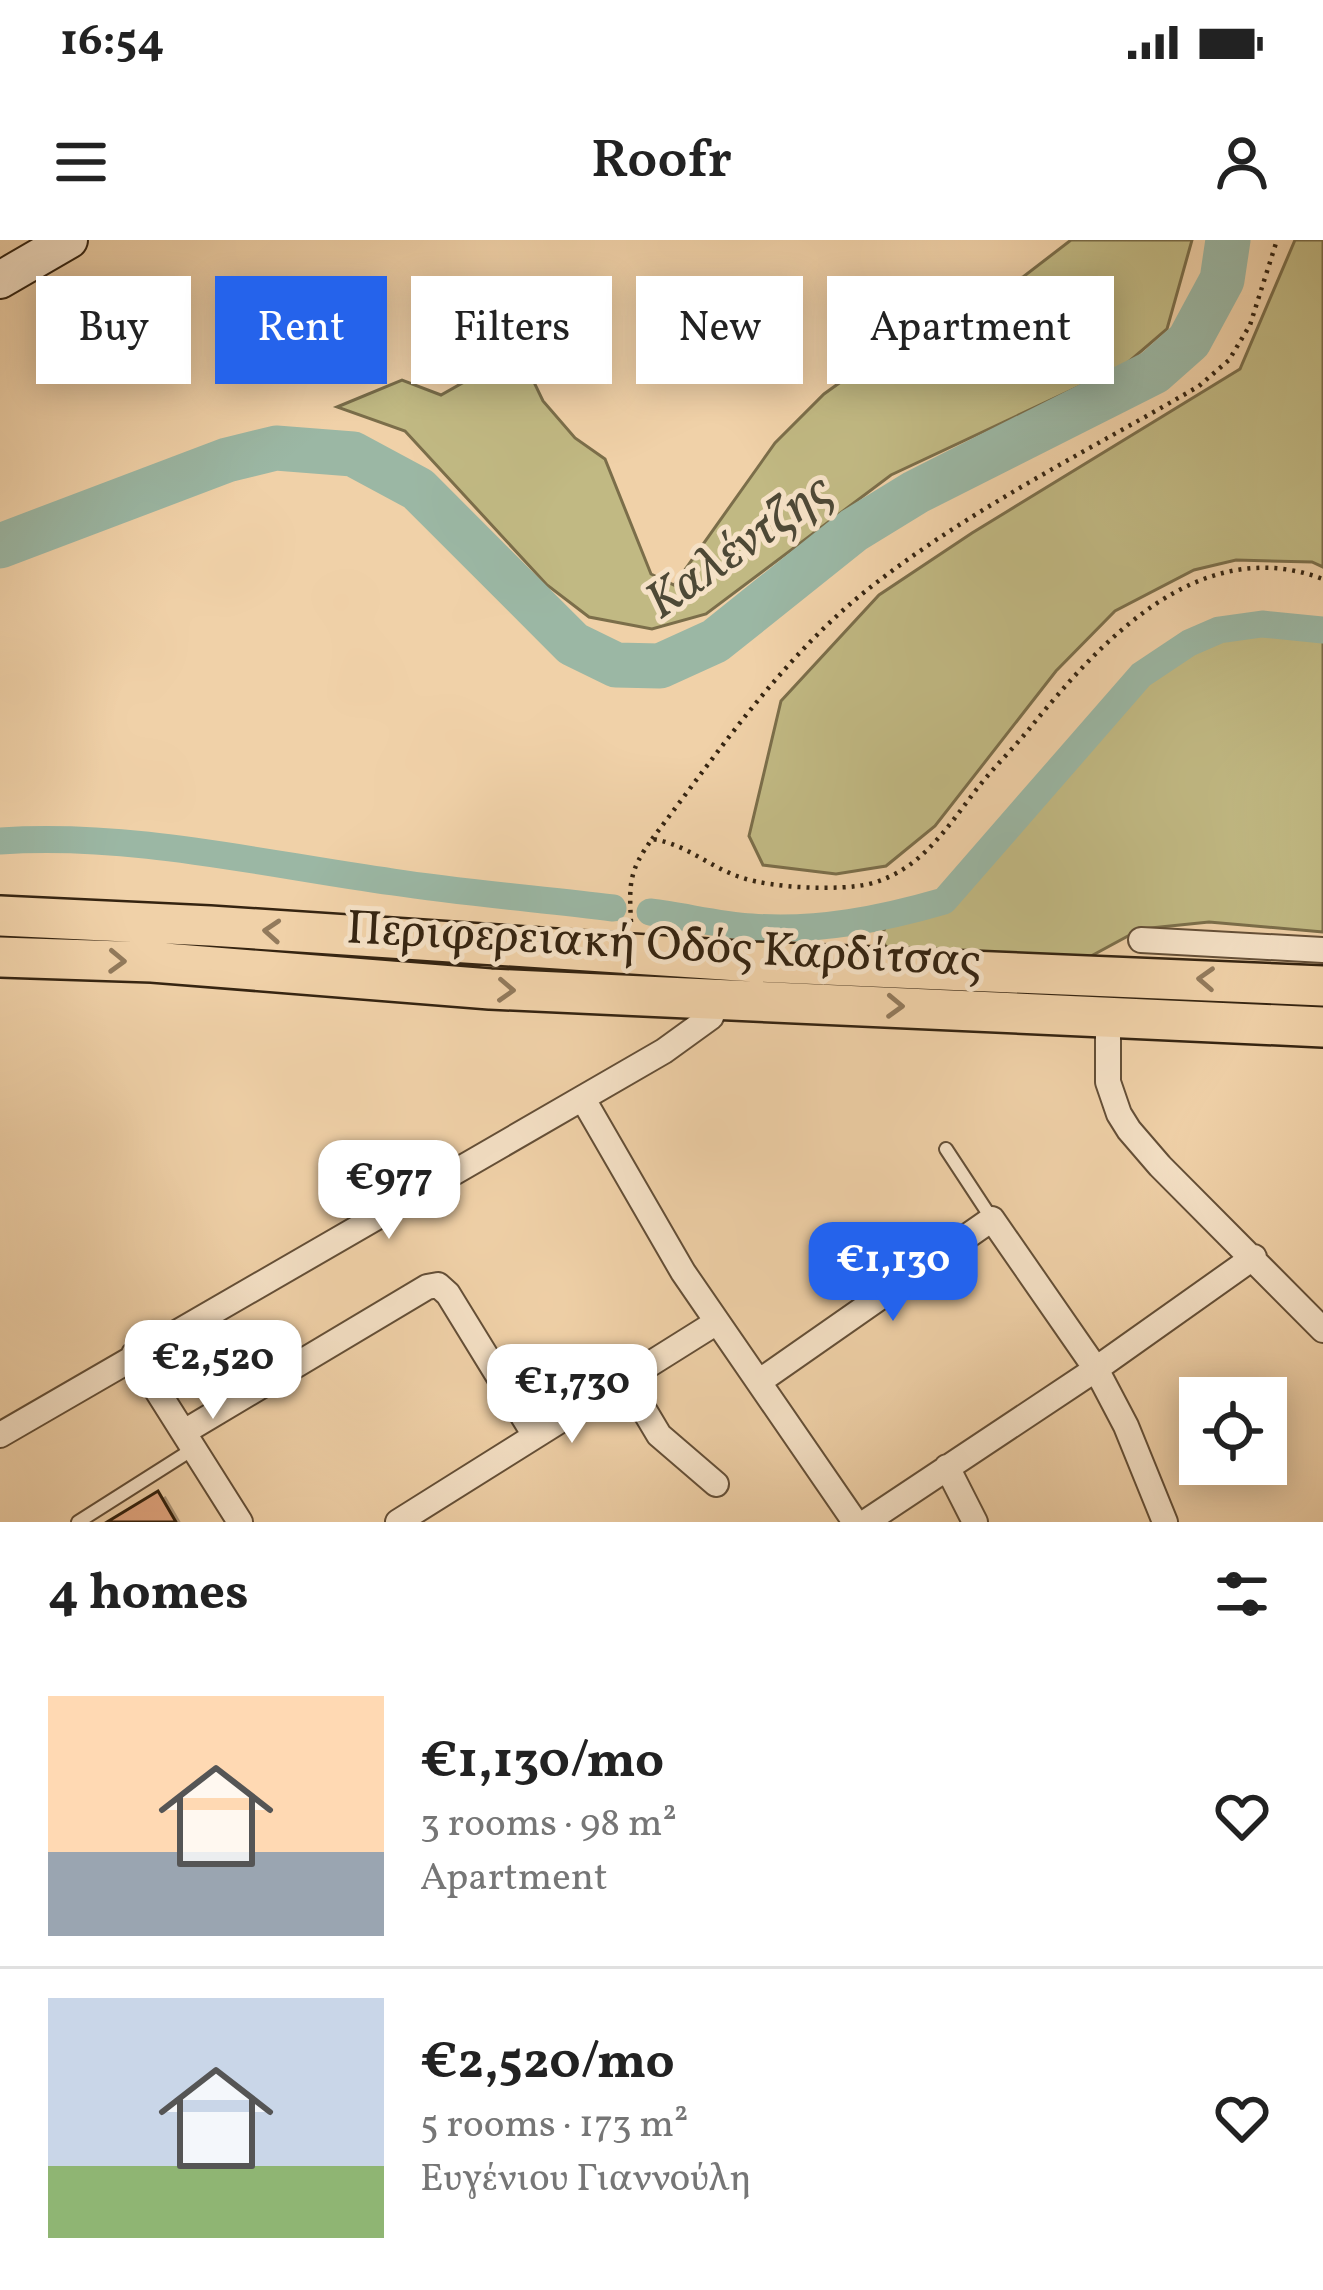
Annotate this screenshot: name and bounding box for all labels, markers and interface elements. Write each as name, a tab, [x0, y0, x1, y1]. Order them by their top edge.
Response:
text: 16:54	[60, 11, 165, 74]
text: Roofr	[591, 125, 732, 200]
icon: menu	[48, 129, 114, 195]
icon: person	[1209, 129, 1275, 195]
chip: Buy	[36, 276, 191, 384]
chip: Rent	[215, 276, 387, 384]
chip: Filters	[411, 276, 612, 384]
chip: New	[636, 276, 803, 384]
chip: Apartment	[827, 276, 1114, 384]
water label: Καλέντζης	[632, 457, 848, 638]
street label: Περιφερειακή Οδός Καρδίτσας	[345, 896, 983, 997]
one-way arrow	[262, 918, 281, 944]
one-way arrow	[108, 948, 127, 974]
one-way arrow	[1196, 966, 1215, 992]
one-way arrow	[497, 977, 516, 1003]
one-way arrow	[886, 993, 905, 1019]
pin: €977	[318, 1140, 460, 1242]
text: €977	[345, 1152, 433, 1206]
pin: €1,130	[795, 1222, 991, 1324]
text: €1,130	[836, 1234, 950, 1288]
pin: €2,520	[115, 1320, 311, 1422]
text: €2,520	[152, 1332, 274, 1386]
pin: €1,730	[474, 1344, 670, 1446]
text: €1,730	[514, 1356, 630, 1410]
map controls	[1179, 1377, 1287, 1485]
button: locate	[1179, 1377, 1287, 1485]
text: 4 homes	[48, 1559, 249, 1630]
icon: filters	[1209, 1561, 1275, 1627]
text: €1,130/mo	[420, 1727, 664, 1798]
icon: home	[144, 1744, 288, 1888]
icon: heart	[1209, 1783, 1275, 1849]
text: 3 rooms · 98 m²	[420, 1798, 677, 1852]
text: Apartment	[420, 1852, 608, 1906]
text: €2,520/mo	[420, 2028, 675, 2099]
icon: home	[144, 2046, 288, 2190]
icon: heart	[1209, 2085, 1275, 2151]
text: 5 rooms · 173 m²	[420, 2099, 688, 2153]
text: Ευγένιου Γιαννούλη	[420, 2153, 752, 2207]

